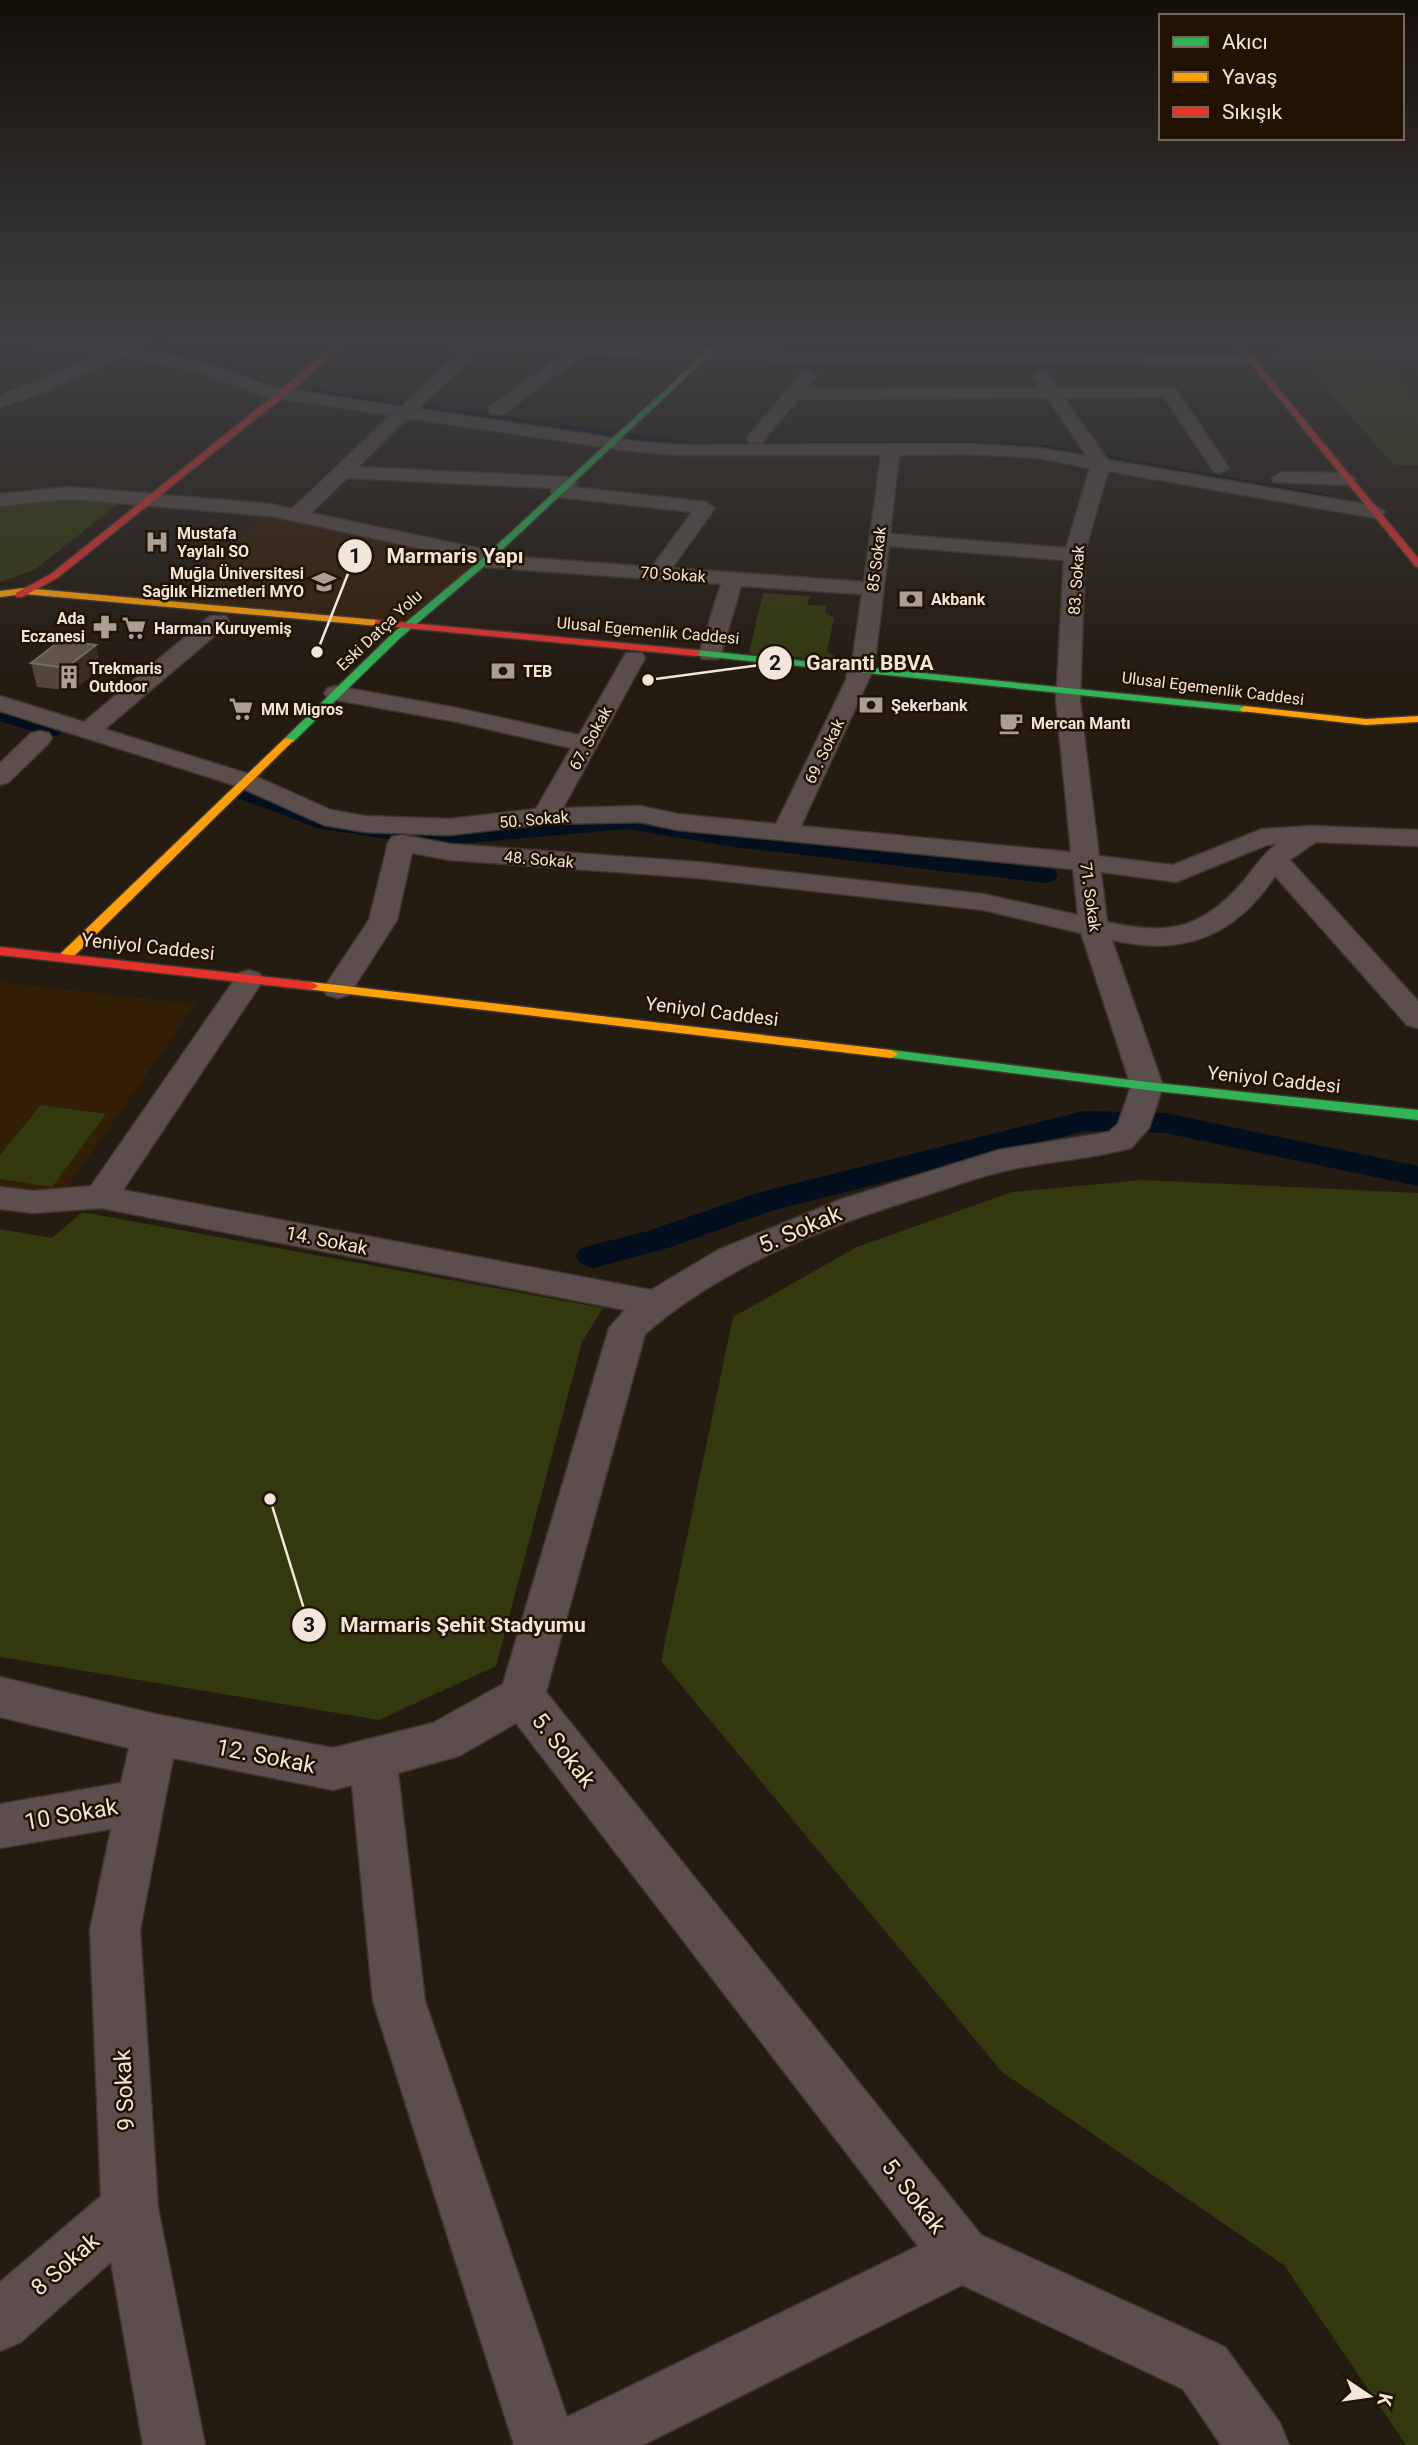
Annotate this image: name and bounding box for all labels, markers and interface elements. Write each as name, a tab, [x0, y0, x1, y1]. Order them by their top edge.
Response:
legend	[1159, 14, 1404, 140]
text: Akıcı	[1222, 30, 1268, 54]
text: Yavaş	[1222, 65, 1277, 89]
text: Sıkışık	[1222, 100, 1283, 124]
place label: Mustafa Yaylalı SO	[177, 524, 249, 561]
street label: 85 Sokak	[863, 525, 890, 593]
hospital icon: Mustafa Yaylalı SO	[143, 528, 171, 556]
callout: Marmaris Yapı	[338, 535, 538, 577]
text: 1	[349, 544, 361, 568]
text: Marmaris Yapı	[386, 544, 524, 568]
street label: 83. Sokak	[1065, 544, 1088, 615]
street label: 70 Sokak	[640, 563, 707, 586]
place label: Muğla Üniversitesi Sağlık Hizmetleri MYO	[142, 564, 304, 601]
school or university icon: Muğla Üniversitesi Sağlık Hizmetleri MYO	[310, 568, 338, 596]
bank icon: Akbank	[897, 585, 925, 613]
street label: Eski Datça Yolu	[333, 586, 426, 675]
place label: Akbank	[931, 590, 986, 609]
place label: Ada Eczanesi	[21, 609, 85, 646]
pharmacy icon: Ada Eczanesi	[91, 613, 119, 641]
street label: Ulusal Egemenlik Caddesi	[556, 613, 740, 648]
supermarket icon: Harman Kuruyemiş	[120, 614, 148, 642]
place label: Harman Kuruyemiş	[154, 619, 292, 638]
callout: Garanti BBVA	[758, 642, 948, 684]
text: 2	[769, 651, 781, 675]
text: Garanti BBVA	[806, 651, 935, 675]
bank icon: TEB	[489, 657, 517, 685]
place label: Trekmaris Outdoor	[89, 659, 162, 696]
place label: TEB	[523, 662, 552, 681]
building icon: Trekmaris Outdoor	[55, 663, 83, 691]
street label: Ulusal Egemenlik Caddesi	[1121, 668, 1305, 709]
bank icon: Şekerbank	[857, 691, 885, 719]
supermarket icon: MM Migros	[227, 695, 255, 723]
place label: Şekerbank	[891, 696, 968, 715]
place label: MM Migros	[261, 700, 343, 719]
street label: 67. Sokak	[565, 702, 616, 773]
cafe icon: Mercan Mantı	[997, 709, 1025, 737]
place label: Mercan Mantı	[1031, 714, 1131, 733]
street label: 69. Sokak	[801, 715, 849, 787]
street label: 50. Sokak	[498, 807, 570, 832]
street label: 48. Sokak	[503, 847, 575, 872]
street label: 71. Sokak	[1076, 861, 1105, 934]
street label: Yeniyol Caddesi	[80, 928, 216, 965]
street label: Yeniyol Caddesi	[644, 992, 780, 1031]
street label: Yeniyol Caddesi	[1206, 1061, 1342, 1098]
street label: 5. Sokak	[755, 1200, 846, 1259]
street label: 14. Sokak	[284, 1221, 370, 1260]
callout: Marmaris Şehit Stadyumu	[292, 1604, 600, 1646]
text: 3	[303, 1613, 315, 1637]
text: Marmaris Şehit Stadyumu	[340, 1613, 586, 1637]
street label: 5. Sokak	[526, 1708, 601, 1793]
street label: 12. Sokak	[214, 1734, 318, 1779]
street label: 10 Sokak	[22, 1793, 120, 1836]
street label: 9 Sokak	[109, 2048, 140, 2131]
street label: 5. Sokak	[876, 2154, 951, 2239]
street label: 8 Sokak	[26, 2227, 105, 2301]
north arrow	[1334, 2361, 1404, 2431]
text: K	[1372, 2391, 1398, 2409]

